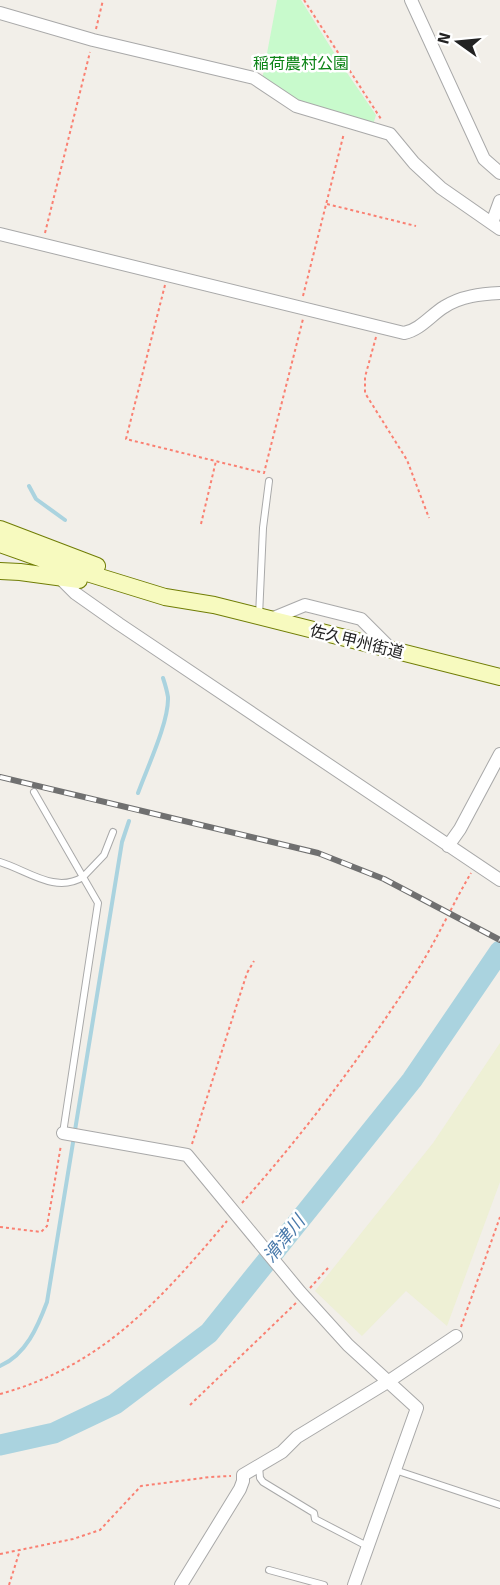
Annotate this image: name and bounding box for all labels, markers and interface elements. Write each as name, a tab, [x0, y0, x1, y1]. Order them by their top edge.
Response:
north arrow	[428, 12, 488, 72]
text: N	[433, 30, 456, 46]
park label: 稲荷農村公園	[253, 54, 349, 74]
street label: 佐久甲州街道	[308, 621, 406, 663]
water label: 滑津川	[258, 1210, 311, 1267]

